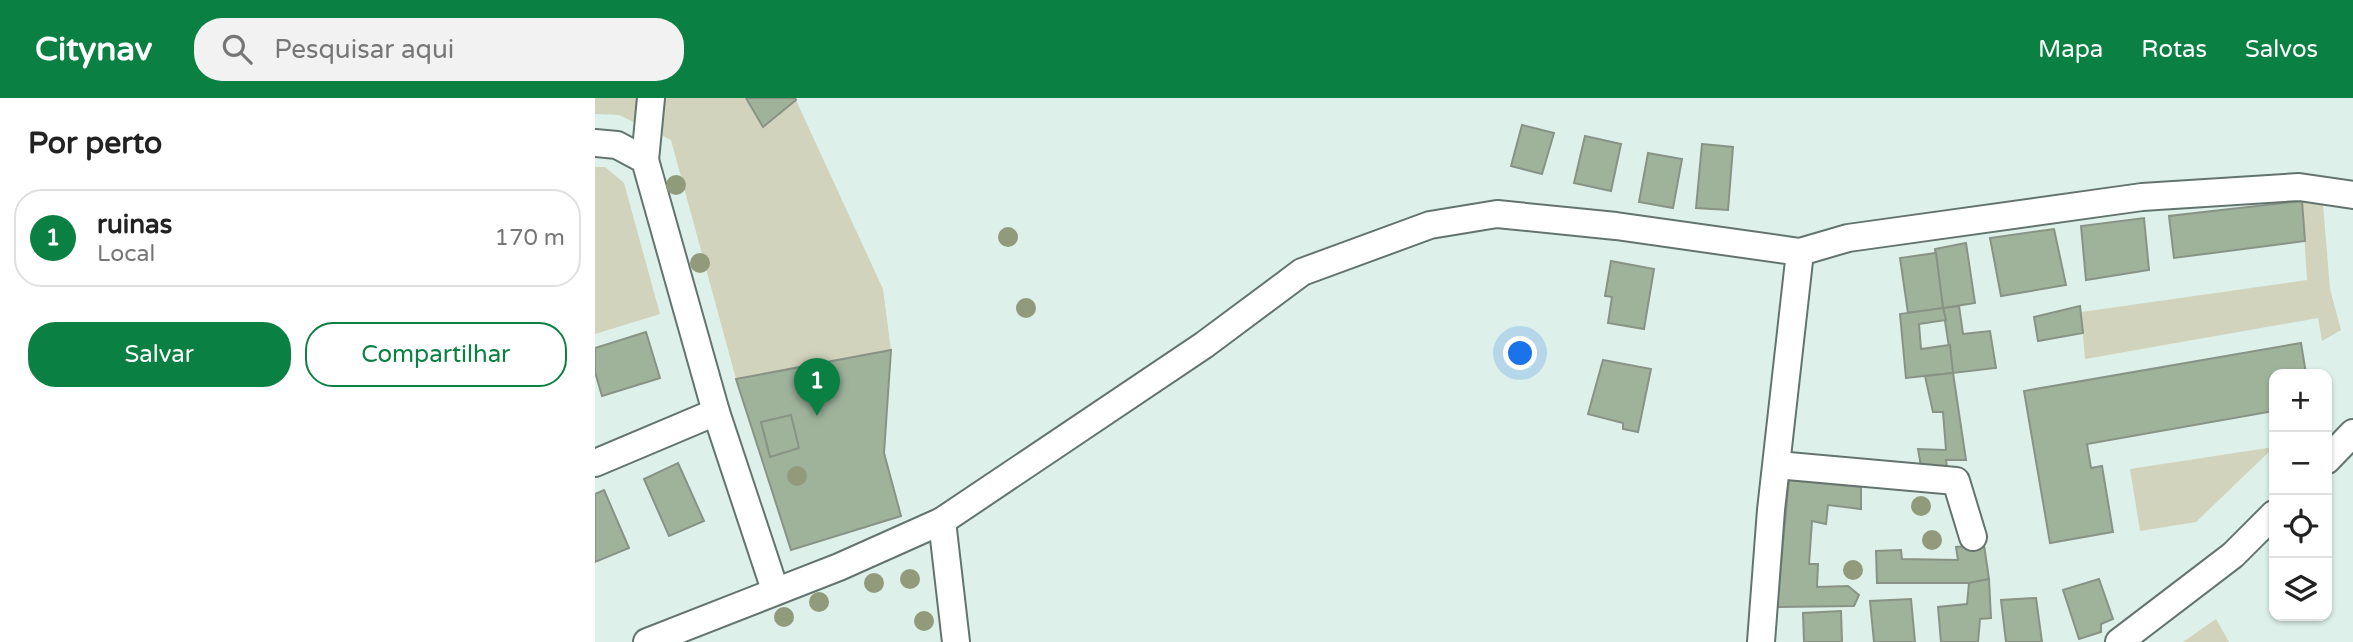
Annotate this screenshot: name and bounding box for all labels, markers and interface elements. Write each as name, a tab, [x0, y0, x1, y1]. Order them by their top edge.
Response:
search box	[194, 18, 684, 81]
text: Citynav	[35, 30, 152, 69]
icon: search	[218, 30, 256, 68]
text: Pesquisar aqui	[274, 34, 454, 65]
text: Mapa	[2038, 35, 2103, 64]
text: Rotas	[2141, 35, 2207, 64]
text: Salvos	[2245, 35, 2318, 64]
text: Por perto	[28, 125, 162, 162]
text: ruinas	[97, 209, 172, 240]
text: 1	[46, 224, 60, 252]
text: 170 m	[495, 224, 565, 252]
text: Local	[97, 240, 155, 268]
button: Salvar	[28, 322, 291, 387]
button: Compartilhar	[305, 322, 567, 387]
your location	[1503, 336, 1537, 370]
pin: 1	[794, 358, 840, 416]
map controls	[2269, 369, 2332, 621]
button: +	[2269, 369, 2332, 432]
button: −	[2269, 432, 2332, 495]
button: locate	[2269, 495, 2332, 558]
button: layers	[2269, 558, 2332, 621]

